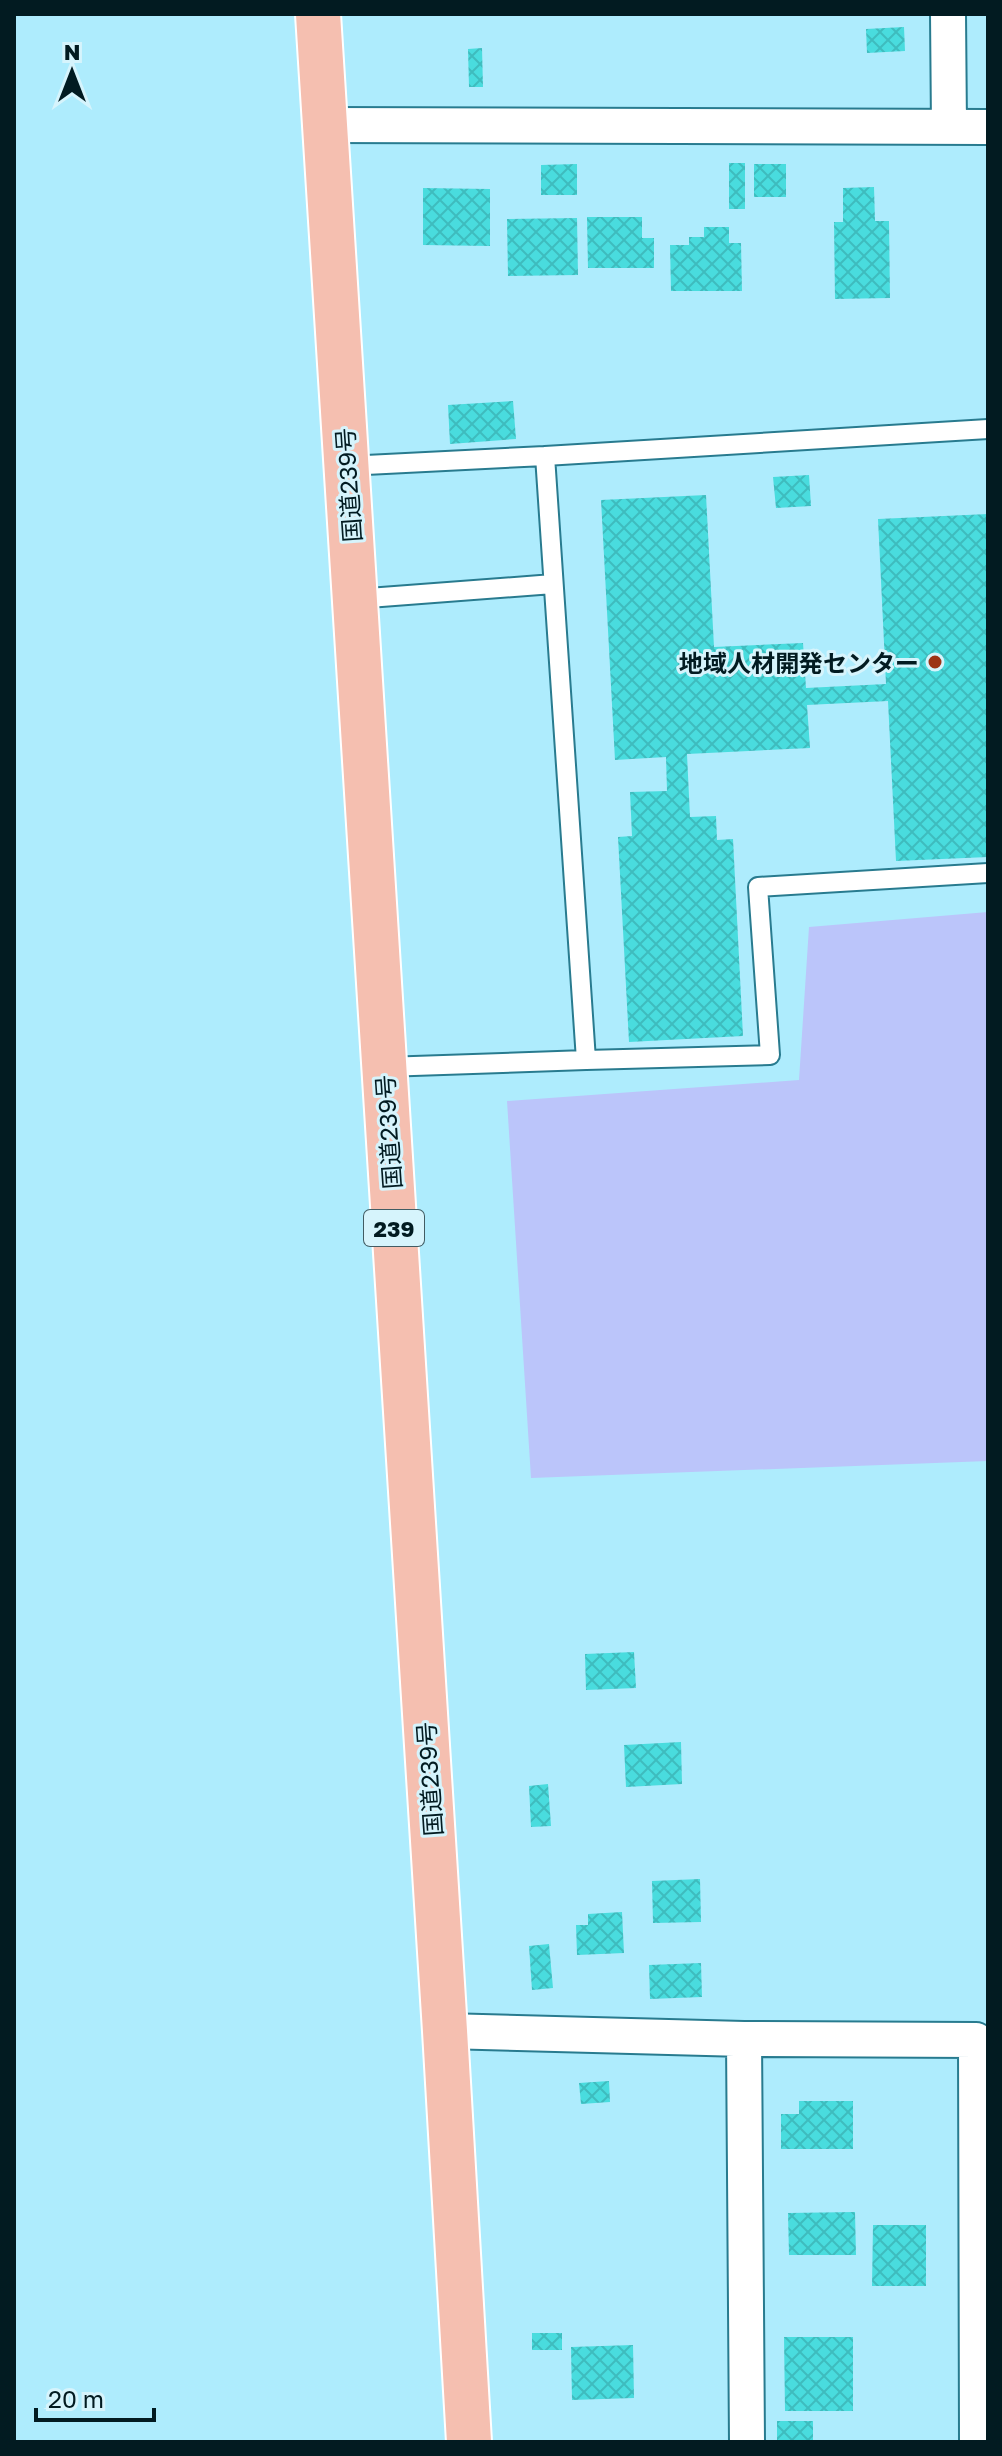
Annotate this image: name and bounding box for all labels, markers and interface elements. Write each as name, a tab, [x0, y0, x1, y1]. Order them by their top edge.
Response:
north arrow	[32, 32, 112, 112]
text: N	[64, 38, 80, 65]
street label: 国道239号	[330, 427, 366, 543]
place label: 地域人材開発センター	[679, 648, 919, 677]
marker: 地域人材開発センター	[926, 653, 944, 671]
street label: 国道239号	[370, 1074, 406, 1190]
road number: 239	[364, 1210, 424, 1246]
street label: 国道239号	[411, 1721, 447, 1837]
scale bar	[36, 2372, 154, 2422]
text: 20 m	[48, 2384, 104, 2413]

